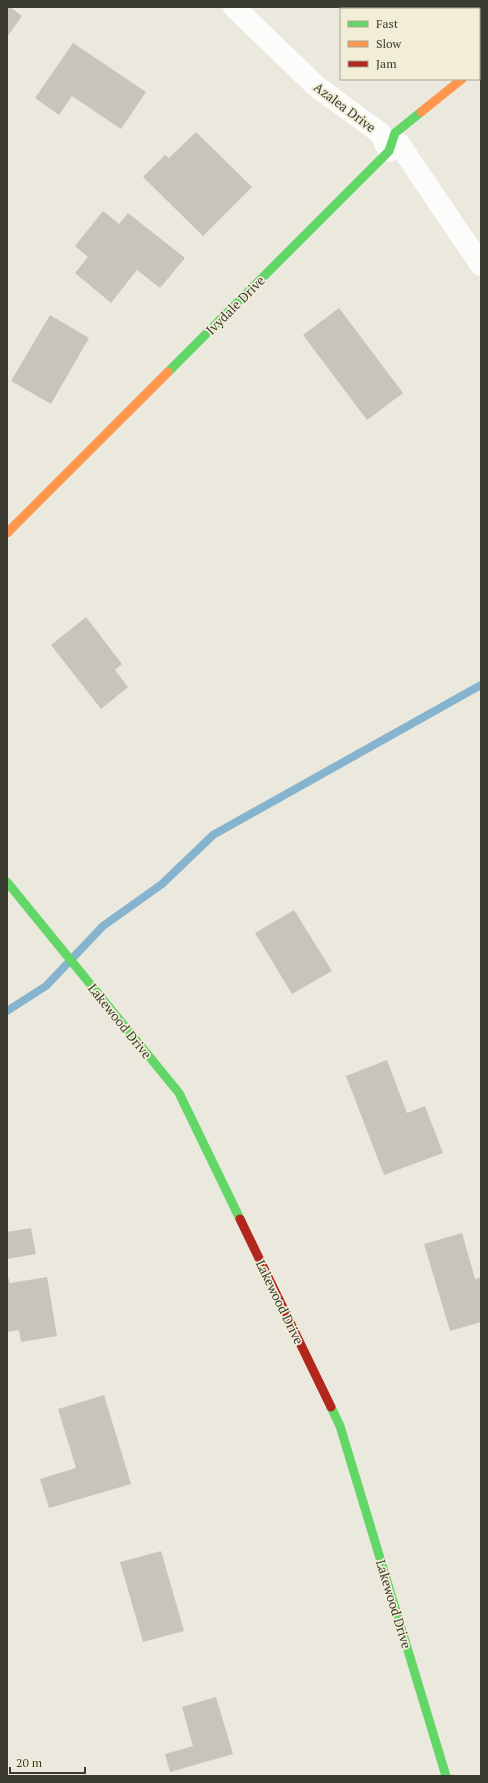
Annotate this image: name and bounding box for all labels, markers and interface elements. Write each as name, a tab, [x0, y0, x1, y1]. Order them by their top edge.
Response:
legend	[340, 8, 480, 80]
text: Fast	[376, 16, 399, 31]
text: Slow	[376, 36, 402, 51]
text: Jam	[376, 56, 397, 71]
street label: Azalea Drive	[310, 78, 380, 136]
street label: Ivydale Drive	[202, 272, 268, 338]
street label: Lakewood Drive	[84, 980, 156, 1062]
street label: Lakewood Drive	[252, 1257, 308, 1347]
street label: Lakewood Drive	[372, 1557, 416, 1651]
scale bar	[10, 1749, 85, 1775]
text: 20 m	[16, 1755, 43, 1770]

